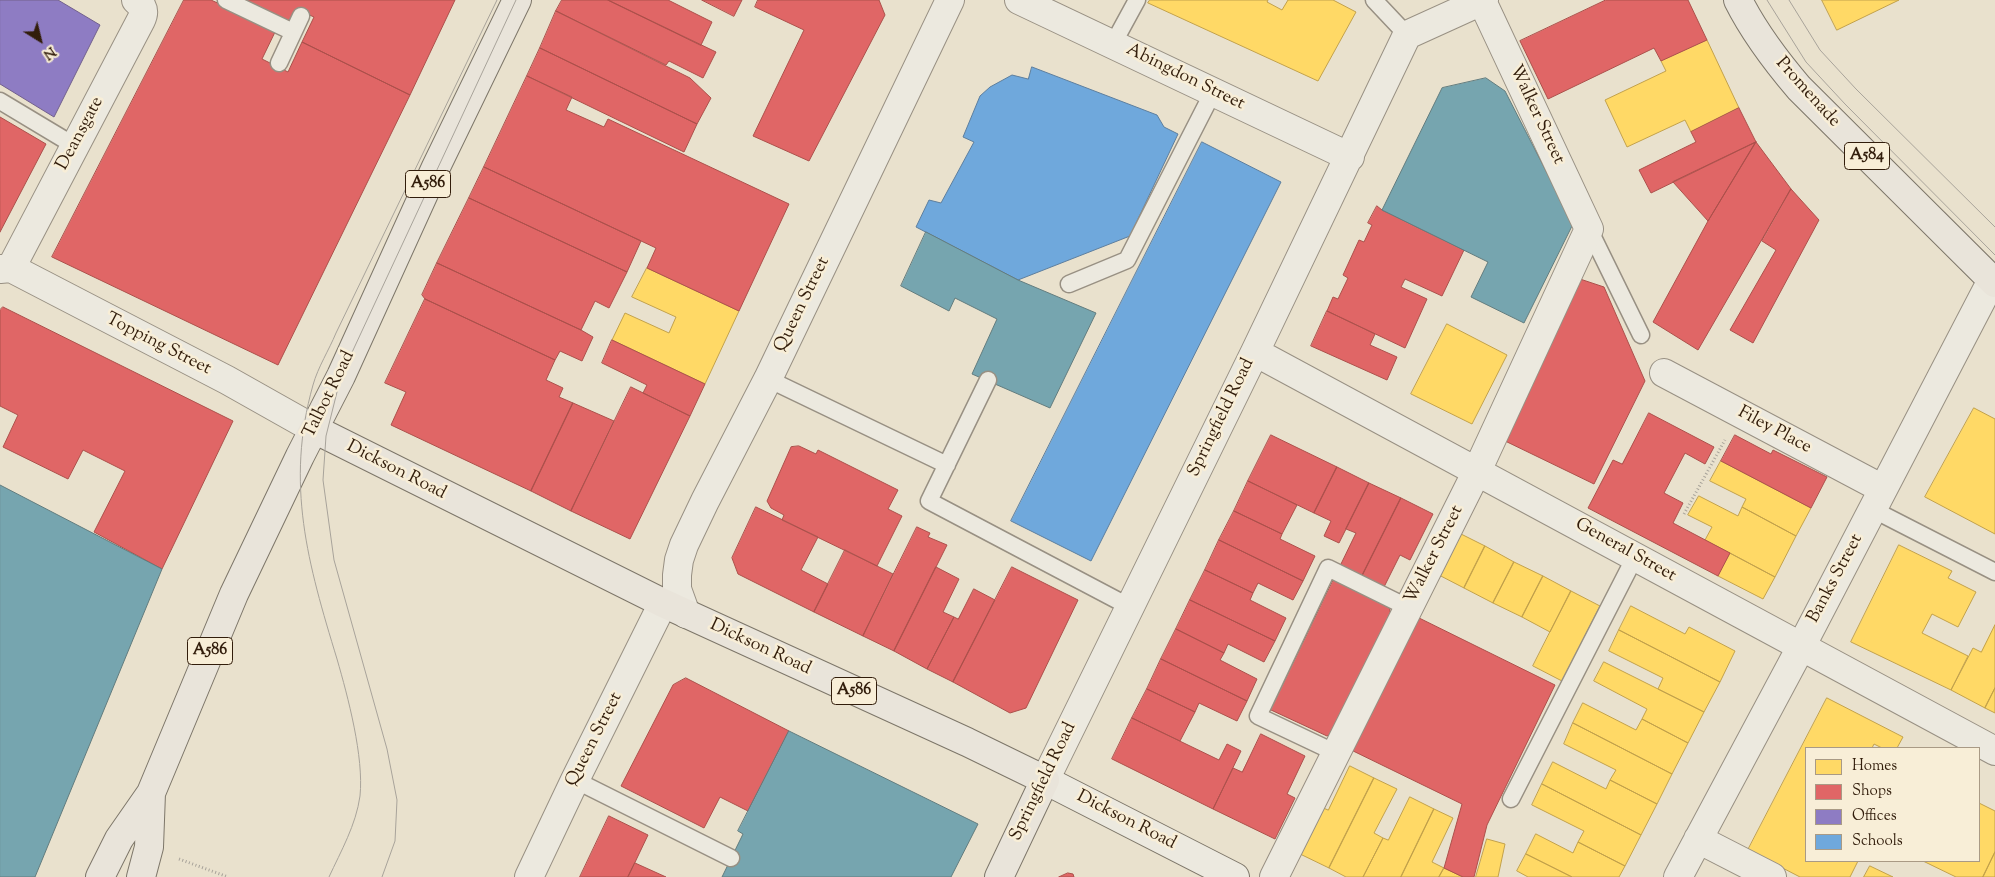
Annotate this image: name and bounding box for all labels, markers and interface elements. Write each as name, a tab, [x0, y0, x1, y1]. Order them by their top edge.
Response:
north arrow	[15, 15, 65, 65]
street label: Abingdon Street	[1122, 40, 1248, 116]
text: N	[38, 41, 59, 64]
street label: Promenade	[1770, 54, 1844, 132]
street label: Walker Street	[1504, 62, 1568, 168]
street label: Deansgate	[53, 94, 109, 174]
road number: A584	[1844, 142, 1890, 170]
road number: A586	[406, 170, 450, 198]
street label: Queen Street	[771, 254, 835, 356]
street label: Topping Street	[102, 309, 214, 381]
street label: Talbot Road	[300, 348, 360, 442]
street label: Springfield Road	[1184, 355, 1260, 481]
street label: Filey Place	[1733, 403, 1815, 459]
street label: Dickson Road	[343, 437, 449, 505]
street label: Walker Street	[1401, 502, 1469, 608]
street label: General Street	[1571, 514, 1679, 588]
street label: Banks Street	[1804, 531, 1868, 627]
street label: Dickson Road	[706, 615, 814, 681]
road number: A586	[188, 637, 232, 664]
road number: A586	[832, 678, 876, 704]
street label: Queen Street	[562, 689, 628, 791]
street label: Springfield Road	[1006, 719, 1082, 845]
legend	[1805, 747, 1980, 862]
text: Homes	[1852, 756, 1897, 777]
text: Shops	[1852, 781, 1892, 802]
street label: Dickson Road	[1073, 787, 1179, 855]
text: Offices	[1852, 806, 1897, 827]
text: Schools	[1852, 831, 1903, 852]

